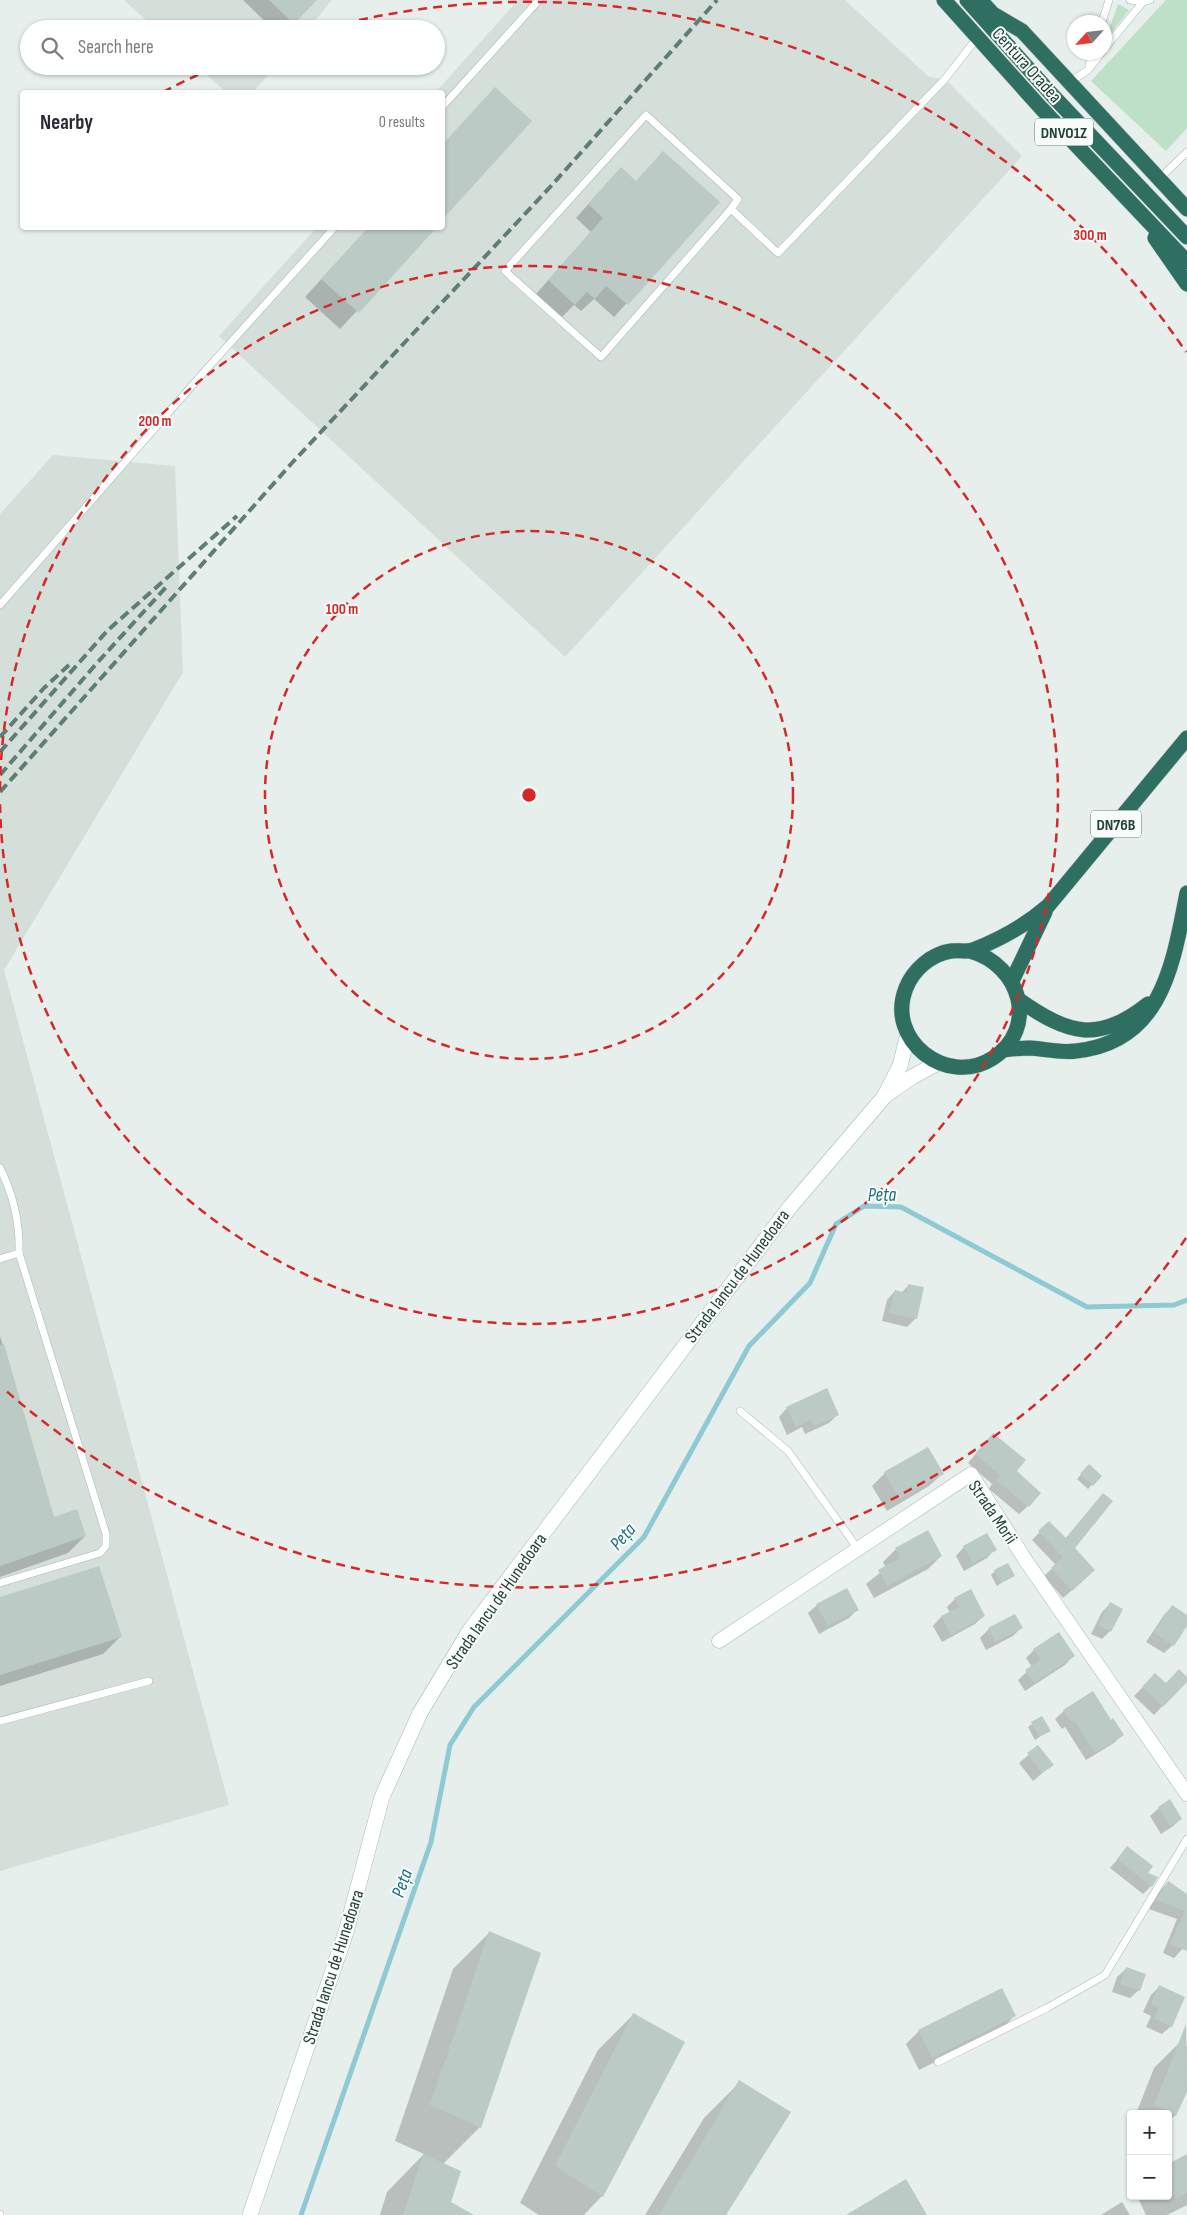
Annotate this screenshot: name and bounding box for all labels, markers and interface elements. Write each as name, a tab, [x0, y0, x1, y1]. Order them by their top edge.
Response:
north arrow	[1067, 15, 1112, 60]
search box	[20, 20, 445, 75]
street label: Centura Oradea	[987, 24, 1066, 107]
icon: search	[38, 34, 66, 62]
text: Search here	[78, 36, 154, 59]
text: Nearby	[40, 110, 93, 135]
text: 0 results	[379, 113, 425, 132]
road number: DNVO1Z	[1035, 118, 1093, 146]
text: 300 m	[1073, 226, 1107, 245]
text: 200 m	[138, 412, 172, 431]
text: 100 m	[326, 600, 358, 619]
centre of rings	[520, 786, 538, 804]
road number: DN76B	[1091, 811, 1141, 838]
water label: Peța	[868, 1184, 897, 1207]
street label: Strada Iancu de Hunedoara	[681, 1206, 794, 1347]
street label: Strada Morii	[964, 1476, 1022, 1548]
water label: Peța	[605, 1518, 641, 1555]
street label: Strada Iancu de Hunedoara	[442, 1529, 551, 1673]
water label: Peța	[387, 1866, 418, 1901]
street label: Strada Iancu de Hunedoara	[299, 1887, 368, 2047]
map controls	[1127, 2110, 1172, 2200]
button: +	[1127, 2110, 1172, 2155]
button: −	[1127, 2155, 1172, 2200]

